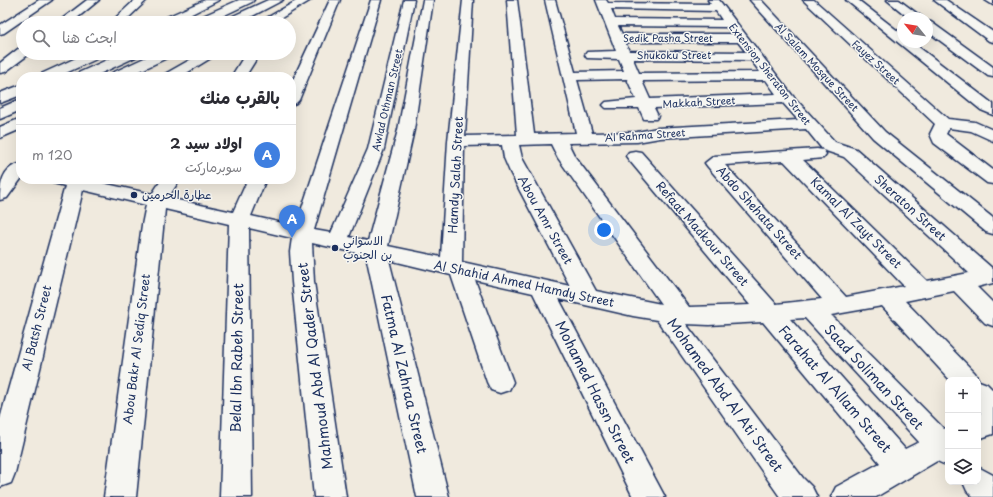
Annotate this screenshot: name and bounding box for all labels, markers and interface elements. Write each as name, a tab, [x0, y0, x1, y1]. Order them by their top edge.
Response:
north arrow	[897, 12, 933, 48]
search box	[16, 16, 296, 60]
street label: Al Salam Mosque Street	[772, 19, 863, 114]
street label: Extension Sheraton Street	[726, 20, 815, 128]
text: ابحث هنا	[62, 25, 117, 48]
icon: search	[30, 27, 52, 49]
street label: Sedik Pasha Street	[623, 30, 713, 45]
street label: Fayez Street	[849, 36, 904, 87]
street label: Awlad Othman Street	[367, 47, 406, 153]
street label: Shukoku Street	[637, 47, 711, 62]
text: بالقرب منك	[200, 84, 280, 110]
street label: Makkah Street	[662, 92, 736, 111]
street label: Hamdy Salah Street	[443, 116, 467, 234]
street label: Al Rahma Street	[604, 124, 686, 145]
text: اولاد سيد 2	[170, 131, 242, 154]
text: 120 m	[32, 145, 73, 164]
text: A	[262, 145, 272, 164]
text: سوبرماركت	[185, 157, 242, 176]
street label: Abdo Shehata Street	[713, 162, 807, 263]
street label: Sheraton Street	[871, 170, 951, 245]
street label: Abou Amr Street	[514, 172, 578, 267]
street label: Kamal Al Zayt Street	[807, 173, 906, 272]
street label: Refaat Madkour Street	[652, 177, 753, 290]
place label: عطارة الحرمين	[142, 185, 212, 203]
marker: عطارة الحرمين	[129, 190, 139, 200]
pin: A	[279, 205, 305, 238]
your location	[594, 220, 614, 240]
place label: الاسواني بن الجنوب	[343, 231, 392, 263]
marker: الاسواني بن الجنوب	[330, 243, 340, 253]
street label: Al Shahid Ahmed Hamdy Street	[432, 255, 616, 311]
street label: Mahmoud Abd Al Qader Street	[291, 261, 338, 471]
street label: Abou Bakr Al Sediq Street	[118, 273, 154, 425]
street label: Al Batsh Street	[17, 283, 55, 372]
street label: Belal Ibn Rabeh Street	[225, 283, 248, 433]
street label: Fatma Al Zahraa Street	[376, 292, 433, 456]
street label: Mohamed Abd Al Ati Street	[662, 313, 789, 476]
street label: Mohamed Hassn Street	[550, 317, 641, 467]
street label: Saad Soliman Street	[820, 319, 929, 434]
street label: Farahat Al Allam Street	[774, 320, 897, 457]
map controls	[945, 377, 981, 485]
button: +	[945, 377, 981, 413]
button: −	[945, 413, 981, 449]
button: layers	[945, 449, 981, 485]

